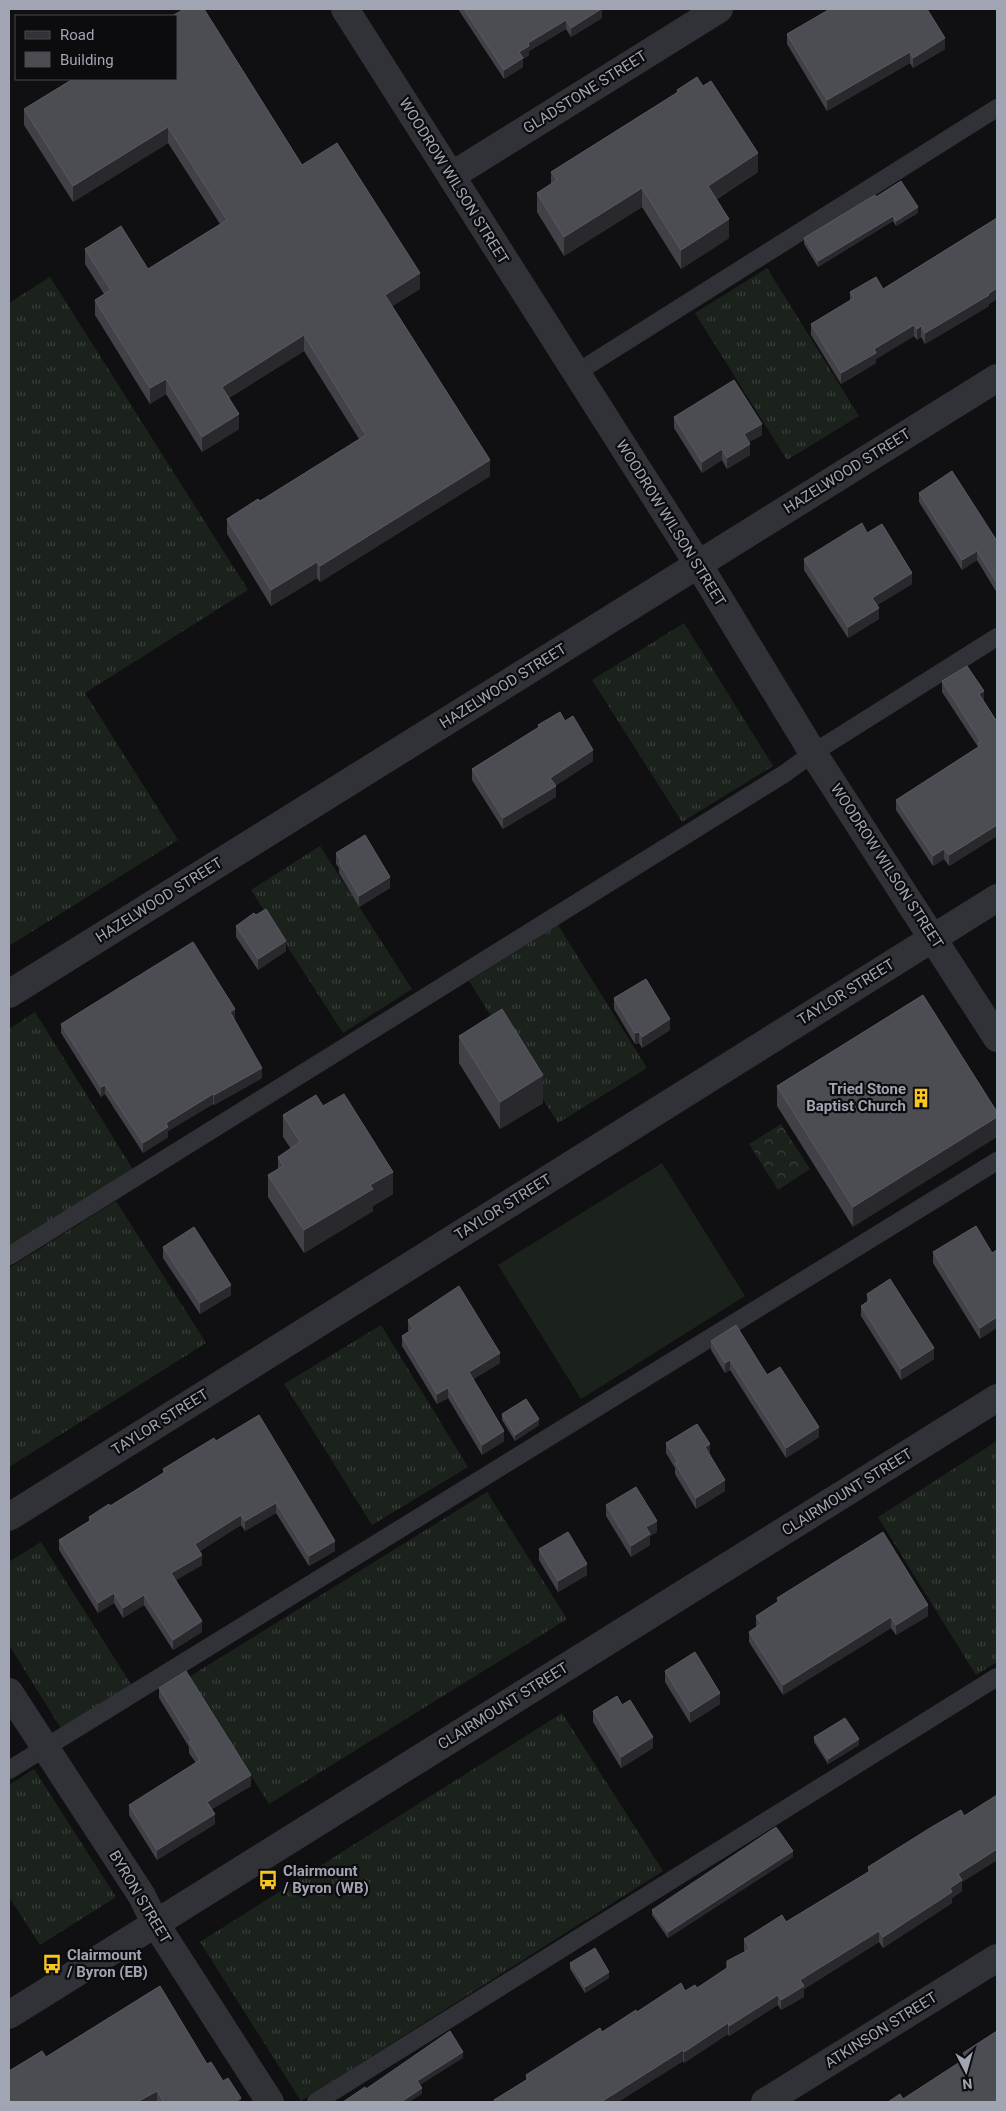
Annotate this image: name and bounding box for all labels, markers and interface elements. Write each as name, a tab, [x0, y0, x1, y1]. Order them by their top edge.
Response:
legend	[15, 15, 178, 80]
text: Road	[60, 26, 94, 44]
street label: GLADSTONE STREET	[520, 47, 650, 137]
text: Building	[60, 51, 114, 69]
street label: WOODROW WILSON STREET	[395, 95, 513, 268]
street label: HAZELWOOD STREET	[780, 425, 914, 517]
street label: WOODROW WILSON STREET	[612, 437, 730, 610]
street label: HAZELWOOD STREET	[436, 640, 570, 732]
street label: WOODROW WILSON STREET	[827, 780, 947, 952]
street label: HAZELWOOD STREET	[92, 854, 226, 946]
street label: TAYLOR STREET	[794, 955, 898, 1029]
place label: Tried Stone Baptist Church	[806, 1080, 906, 1115]
building icon: Tried Stone Baptist Church	[910, 1087, 932, 1109]
street label: TAYLOR STREET	[451, 1170, 555, 1244]
street label: TAYLOR STREET	[108, 1385, 212, 1459]
street label: CLAIRMOUNT STREET	[778, 1445, 916, 1539]
street label: CLAIRMOUNT STREET	[434, 1659, 572, 1753]
street label: BYRON STREET	[105, 1847, 175, 1947]
place label: Clairmount / Byron (WB)	[282, 1862, 369, 1897]
bus stop icon: Clairmount / Byron (WB)	[257, 1869, 279, 1891]
place label: Clairmount / Byron (EB)	[66, 1946, 148, 1981]
bus stop icon: Clairmount / Byron (EB)	[41, 1953, 63, 1975]
street label: ATKINSON STREET	[822, 1988, 940, 2072]
north arrow	[941, 2046, 991, 2096]
text: N	[962, 2075, 973, 2092]

